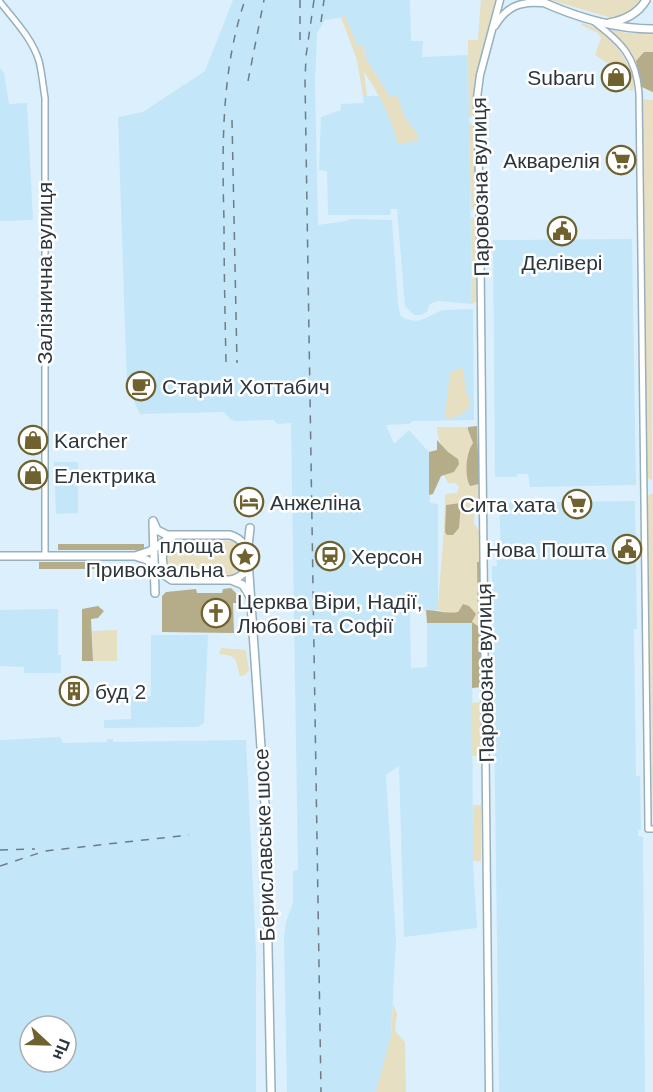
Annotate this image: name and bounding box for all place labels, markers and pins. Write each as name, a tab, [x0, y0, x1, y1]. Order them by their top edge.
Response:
shop icon: Subaru	[600, 61, 632, 93]
place label: Subaru	[527, 66, 595, 89]
supermarket icon: Акварелія	[605, 144, 637, 176]
place label: Акварелія	[503, 149, 600, 172]
public building icon: Делівері	[546, 215, 578, 247]
place label: Делівері	[521, 251, 603, 274]
cafe icon: Старий Хоттабич	[125, 370, 157, 402]
place label: Старий Хоттабич	[162, 375, 330, 398]
shop icon: Karcher	[17, 424, 49, 456]
place label: Karcher	[54, 429, 128, 452]
shop icon: Електрика	[17, 459, 49, 491]
place label: Електрика	[54, 464, 156, 487]
hotel icon: Анжеліна	[233, 486, 265, 518]
supermarket icon: Сита хата	[561, 488, 593, 520]
place label: Анжеліна	[270, 491, 361, 514]
place label: Сита хата	[460, 493, 556, 516]
public building icon: Нова Пошта	[611, 533, 643, 565]
place label: площа Привокзальна	[86, 534, 224, 581]
place label: Нова Пошта	[486, 538, 606, 561]
station icon: Херсон	[314, 540, 346, 572]
place icon: площа Привокзальна	[229, 541, 261, 573]
place label: Херсон	[351, 545, 422, 568]
place label: Церква Віри, Надії, Любові та Софії	[237, 590, 423, 637]
church icon: Церква Віри, Надії, Любові та Софії	[200, 597, 232, 629]
building icon: буд 2	[58, 675, 90, 707]
place label: буд 2	[95, 680, 146, 703]

